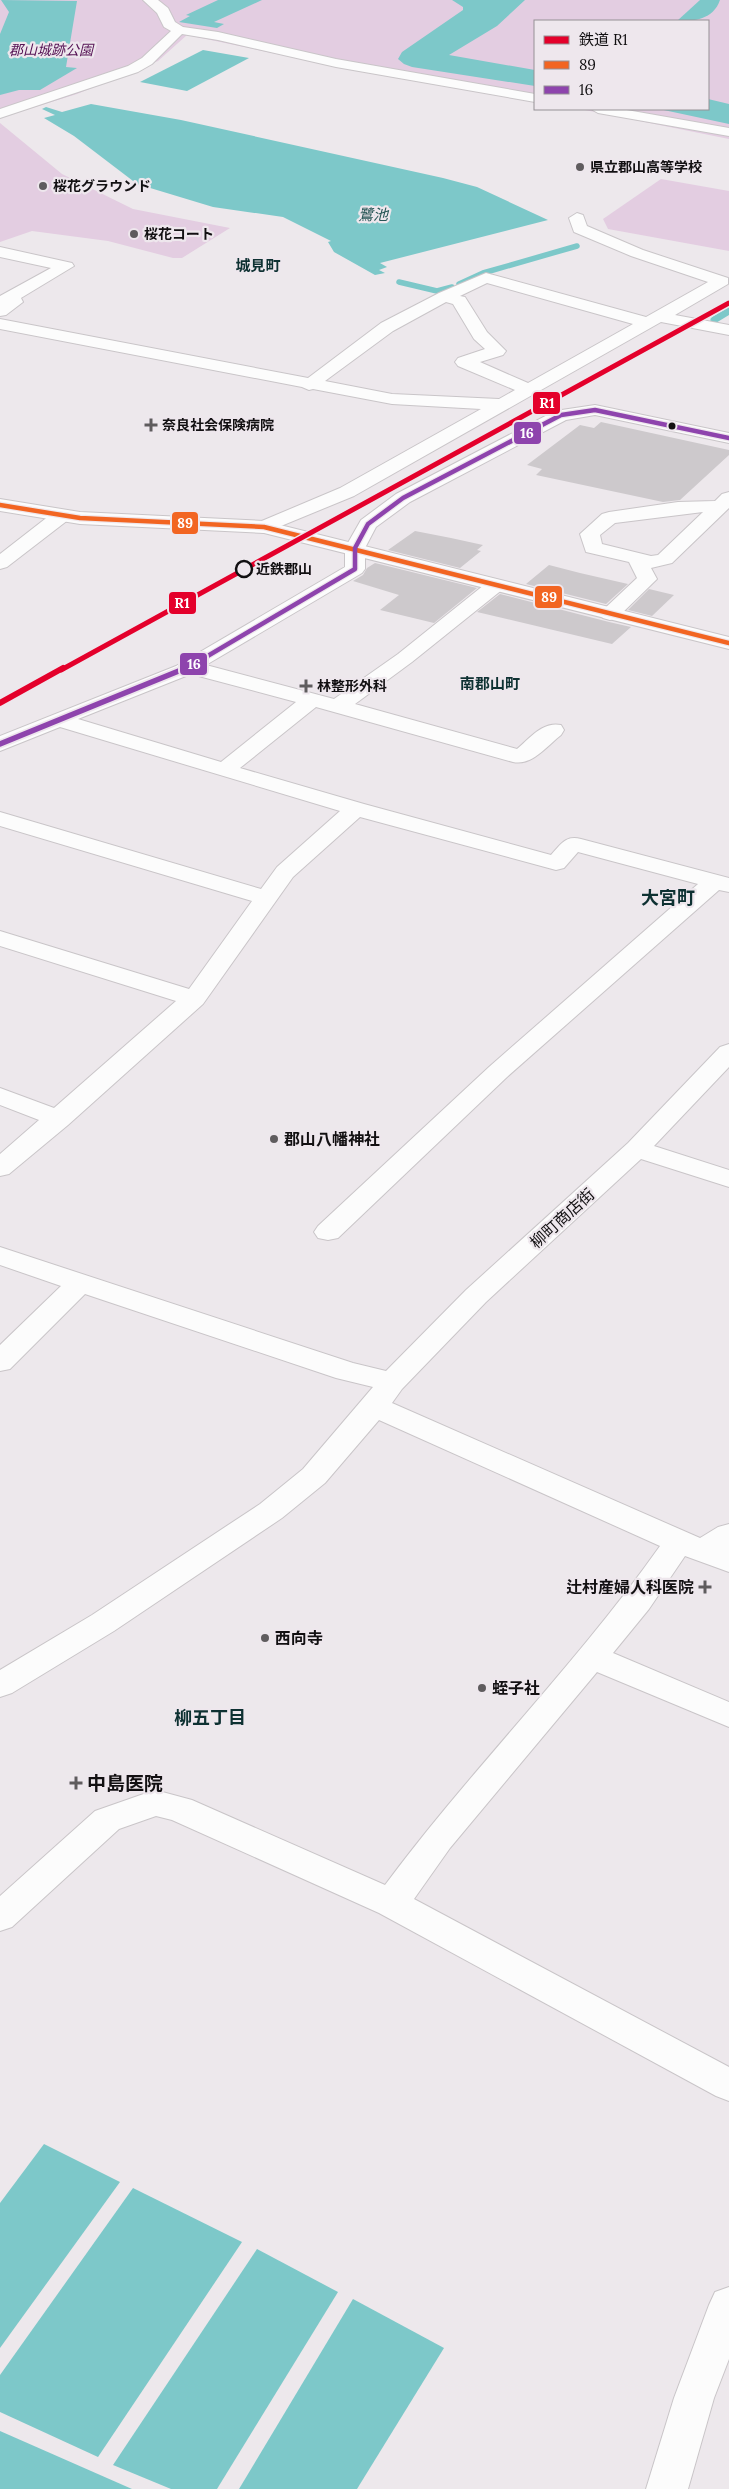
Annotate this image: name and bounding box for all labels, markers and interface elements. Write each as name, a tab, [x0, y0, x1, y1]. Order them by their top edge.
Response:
legend	[534, 20, 709, 110]
text: 鉄道 R1	[579, 30, 628, 49]
park label: 郡山城跡公園	[9, 41, 95, 59]
text: 89	[579, 55, 596, 74]
text: 16	[579, 80, 593, 99]
place label: 県立郡山高等学校	[590, 158, 702, 176]
marker: 県立郡山高等学校	[574, 161, 586, 173]
place label: 桜花グラウンド	[53, 177, 151, 195]
marker: 桜花グラウンド	[37, 180, 49, 192]
water label: 鷺池	[358, 205, 390, 224]
place label: 桜花コート	[144, 225, 214, 243]
marker: 桜花コート	[128, 228, 140, 240]
district label: 城見町	[235, 256, 281, 275]
line badge: R1	[532, 391, 561, 415]
text: R1	[539, 394, 555, 412]
place label: 奈良社会保険病院	[162, 416, 274, 434]
marker: 奈良社会保険病院	[144, 418, 158, 432]
line badge: 16	[513, 421, 542, 445]
unlabelled marker	[667, 421, 677, 431]
text: 16	[520, 424, 534, 442]
line badge: 89	[171, 511, 199, 535]
text: 89	[177, 514, 193, 532]
marker: 近鉄郡山	[235, 560, 253, 578]
place label: 近鉄郡山	[256, 560, 312, 578]
line badge: 89	[534, 585, 563, 609]
text: 89	[541, 588, 557, 606]
line badge: R1	[168, 591, 197, 615]
text: R1	[174, 594, 190, 612]
line badge: 16	[179, 652, 208, 676]
text: 16	[187, 655, 201, 673]
district label: 南郡山町	[460, 674, 520, 693]
place label: 林整形外科	[317, 677, 387, 695]
marker: 林整形外科	[299, 679, 313, 693]
district label: 大宮町	[641, 886, 695, 909]
place label: 郡山八幡神社	[284, 1129, 380, 1149]
marker: 郡山八幡神社	[268, 1133, 280, 1145]
street label: 柳町商店街	[526, 1184, 598, 1252]
place label: 辻村産婦人科医院	[566, 1577, 694, 1597]
marker: 辻村産婦人科医院	[698, 1580, 712, 1594]
place label: 西向寺	[275, 1628, 323, 1648]
marker: 西向寺	[259, 1632, 271, 1644]
place label: 蛭子社	[492, 1678, 540, 1698]
marker: 蛭子社	[476, 1682, 488, 1694]
district label: 柳五丁目	[174, 1706, 246, 1729]
place label: 中島医院	[87, 1771, 163, 1795]
marker: 中島医院	[69, 1776, 83, 1790]

